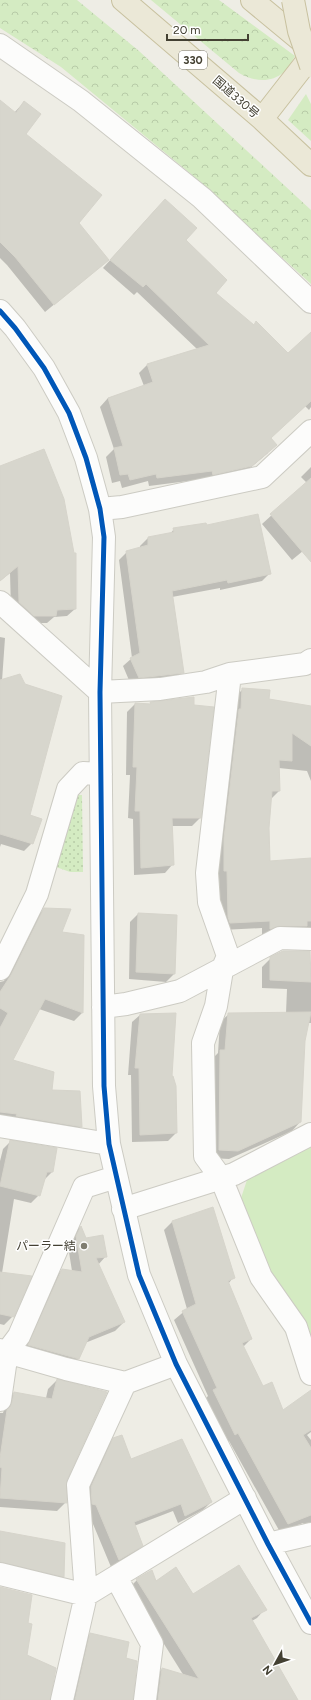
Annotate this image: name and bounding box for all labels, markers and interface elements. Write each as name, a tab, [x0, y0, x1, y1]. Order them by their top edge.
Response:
scale bar	[167, 16, 248, 42]
text: 20 m	[173, 23, 201, 37]
road number: 330	[179, 51, 207, 69]
street label: 国道330号	[210, 73, 262, 121]
place label: パーラー結	[16, 1239, 76, 1253]
marker: パーラー結	[79, 1241, 89, 1251]
north arrow	[255, 1644, 295, 1684]
text: N	[260, 1663, 275, 1678]

